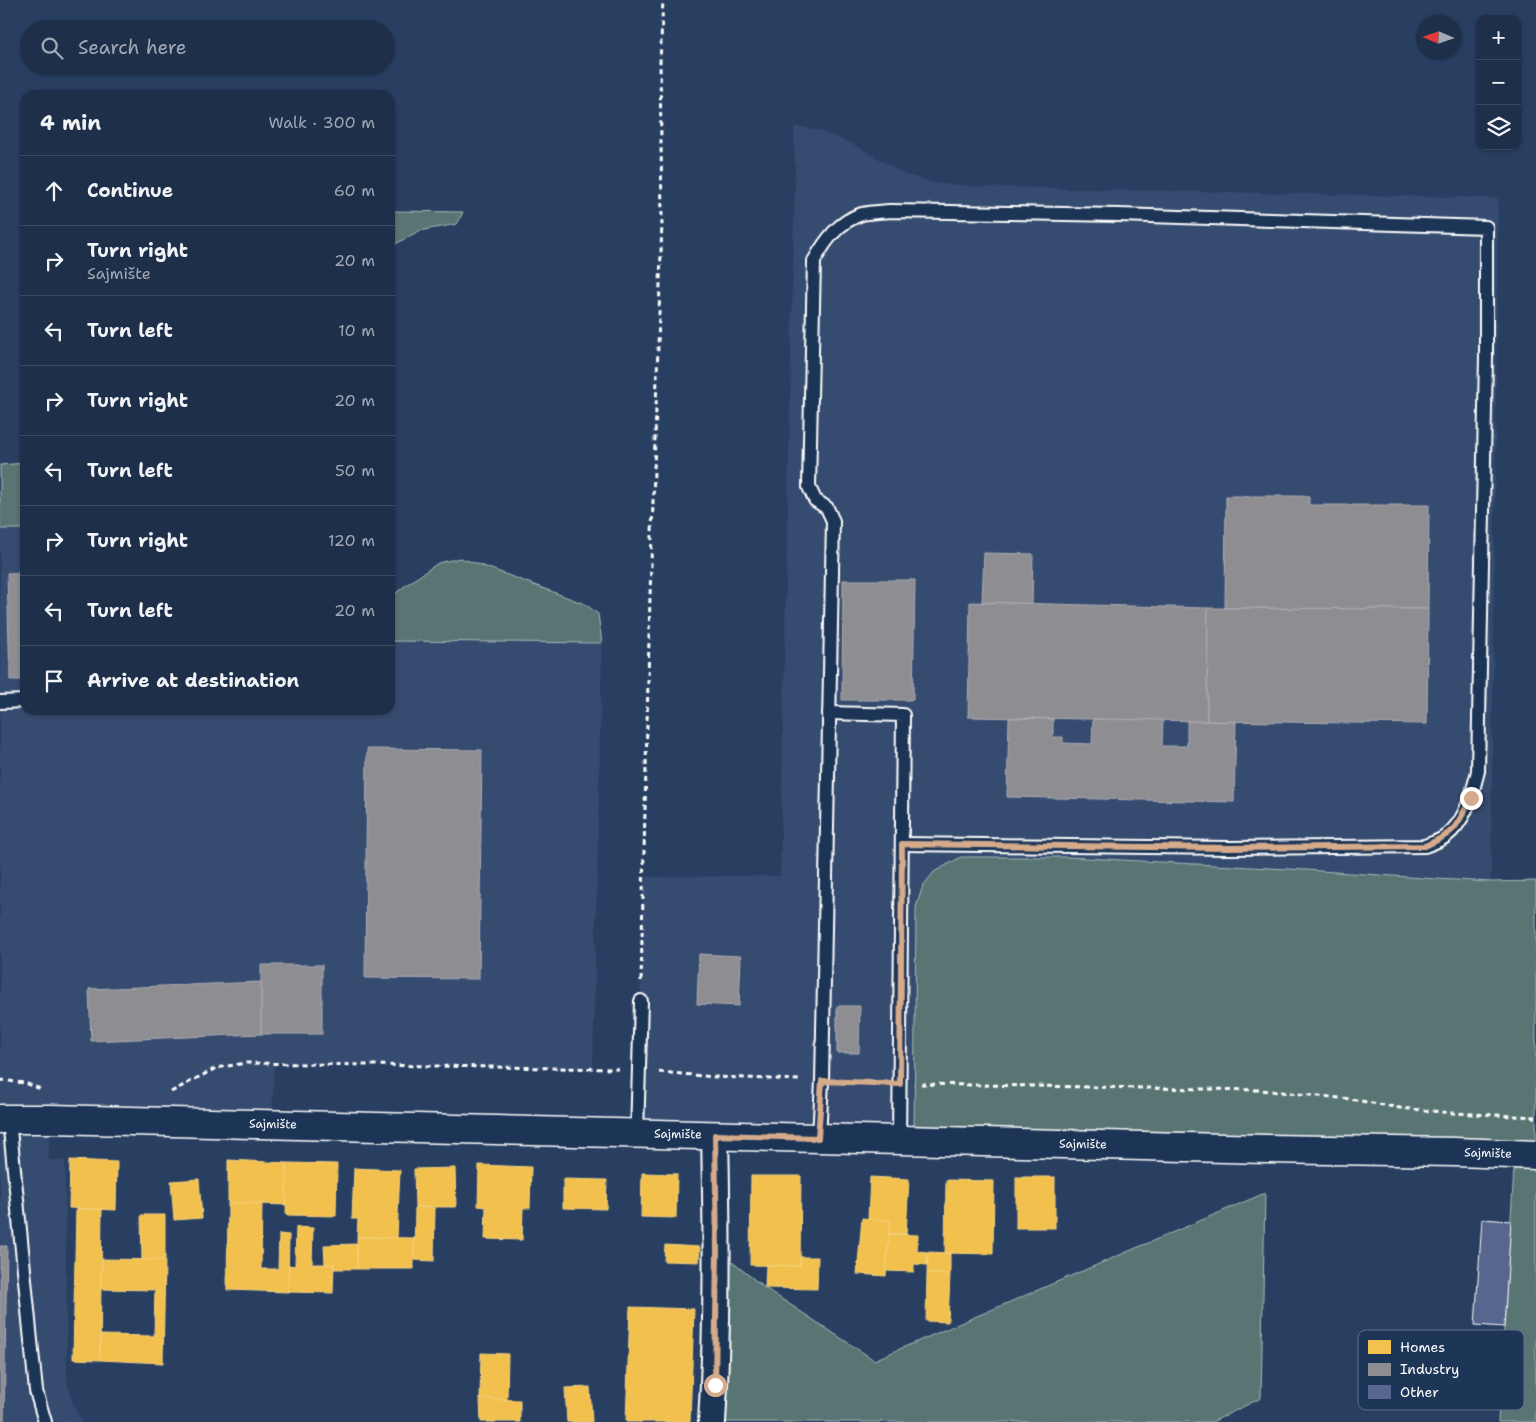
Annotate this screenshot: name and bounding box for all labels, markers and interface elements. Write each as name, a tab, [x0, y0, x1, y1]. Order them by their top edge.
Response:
north arrow	[1416, 15, 1461, 60]
map controls	[1476, 15, 1521, 150]
button: +	[1476, 15, 1521, 60]
search box	[20, 20, 395, 75]
icon: search	[38, 34, 66, 62]
text: Search here	[78, 35, 187, 60]
button: −	[1476, 60, 1521, 105]
button: layers	[1476, 105, 1521, 150]
text: 4 min	[40, 109, 101, 137]
text: Walk · 300 m	[268, 112, 375, 133]
icon: ahead	[40, 177, 68, 205]
text: Continue	[87, 178, 173, 203]
text: 60 m	[334, 180, 375, 201]
text: Turn right	[87, 238, 188, 263]
icon: right	[40, 247, 68, 275]
text: 20 m	[334, 250, 375, 271]
text: Sajmište	[87, 263, 151, 284]
icon: left	[40, 317, 68, 345]
text: Turn left	[87, 318, 173, 343]
text: 10 m	[338, 320, 375, 341]
icon: right	[40, 387, 68, 415]
text: Turn right	[87, 388, 188, 413]
text: 20 m	[334, 390, 375, 411]
icon: left	[40, 457, 68, 485]
text: Turn left	[87, 458, 173, 483]
text: 50 m	[335, 460, 375, 481]
icon: right	[40, 527, 68, 555]
text: Turn right	[87, 528, 188, 553]
text: 120 m	[328, 530, 375, 551]
icon: left	[40, 597, 68, 625]
text: Turn left	[87, 598, 173, 623]
text: 20 m	[334, 600, 375, 621]
icon: arrive	[40, 667, 68, 695]
text: Arrive at destination	[87, 668, 299, 693]
route end	[1460, 787, 1483, 810]
street label: Sajmište	[249, 1116, 297, 1132]
street label: Sajmište	[654, 1126, 702, 1142]
street label: Sajmište	[1059, 1136, 1107, 1152]
street label: Sajmište	[1464, 1144, 1512, 1162]
legend	[1358, 1330, 1524, 1410]
text: Homes	[1400, 1338, 1445, 1356]
text: Industry	[1400, 1360, 1459, 1378]
route start	[704, 1374, 727, 1397]
text: Other	[1400, 1383, 1439, 1401]

